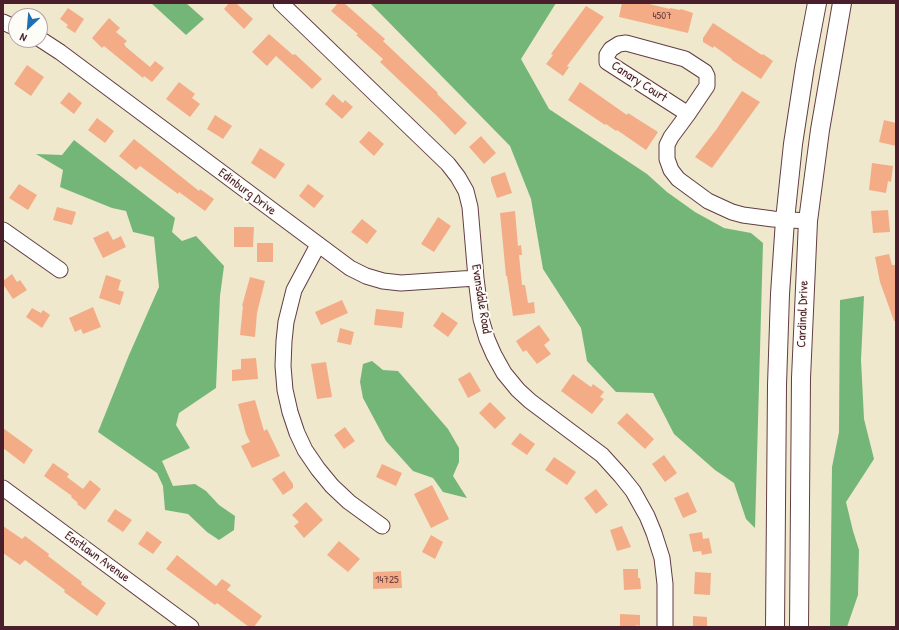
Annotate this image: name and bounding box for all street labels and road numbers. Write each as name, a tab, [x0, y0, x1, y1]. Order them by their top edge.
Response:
street label: Canary Court	[608, 58, 670, 106]
street label: Edinburg Drive	[215, 165, 279, 219]
street label: Evansdale Road	[468, 263, 494, 335]
street label: Cardinal Drive	[794, 280, 812, 348]
street label: Eastlawn Avenue	[61, 528, 133, 586]

